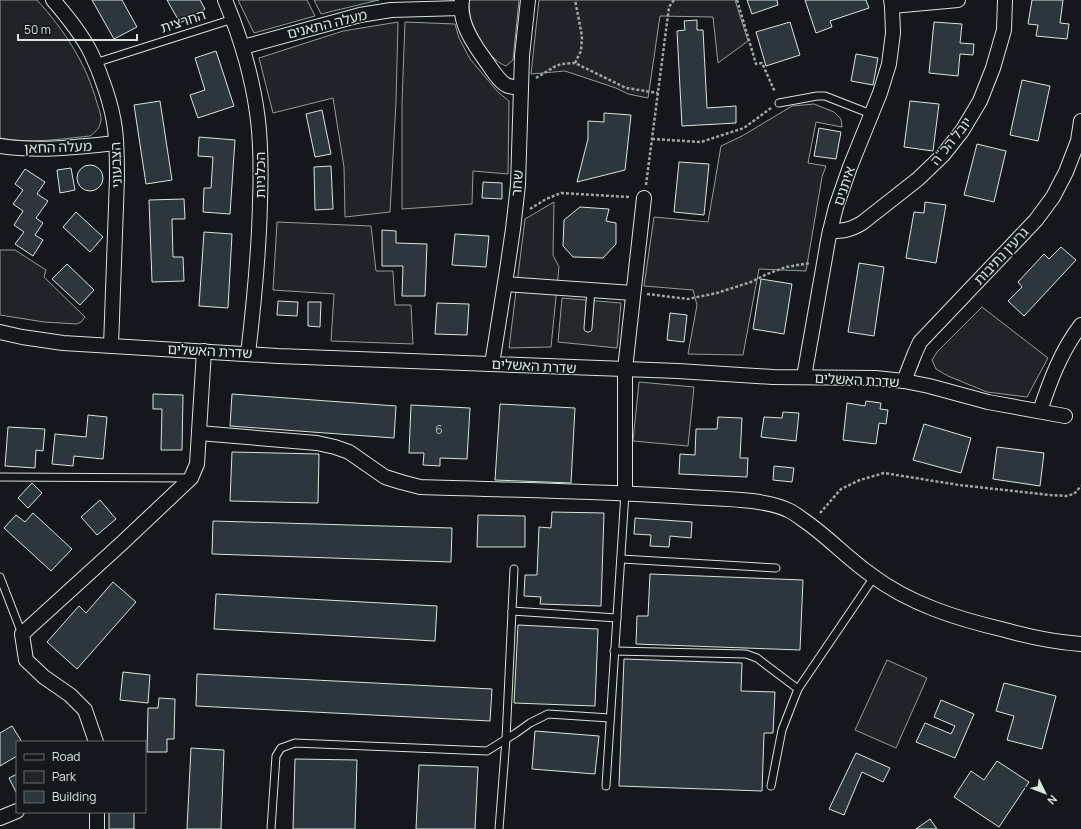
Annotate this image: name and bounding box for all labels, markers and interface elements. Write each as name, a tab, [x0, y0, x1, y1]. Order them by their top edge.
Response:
street label: החרצית	[158, 4, 208, 37]
street label: מעלה התאנים	[285, 4, 369, 43]
scale bar	[18, 16, 137, 42]
text: 50 m	[24, 21, 51, 38]
street label: יובל הכ"ה	[925, 113, 976, 169]
street label: מעלה החאן	[24, 136, 92, 157]
street label: הצבעוני	[105, 142, 126, 188]
street label: הכלניות	[250, 152, 269, 198]
street label: איתנים	[828, 164, 859, 208]
street label: שחר	[506, 169, 527, 197]
street label: גרעין נתיבות	[969, 223, 1032, 289]
street label: שדרת האשלים	[167, 339, 253, 362]
street label: שדרת האשלים	[491, 354, 577, 377]
street label: שדרת האשלים	[814, 368, 900, 391]
house number: 6	[435, 421, 443, 438]
legend	[16, 741, 146, 813]
text: Road	[52, 748, 80, 765]
text: Park	[52, 768, 77, 785]
north arrow	[1025, 773, 1065, 813]
text: Building	[52, 788, 96, 805]
text: N	[1044, 792, 1061, 808]

